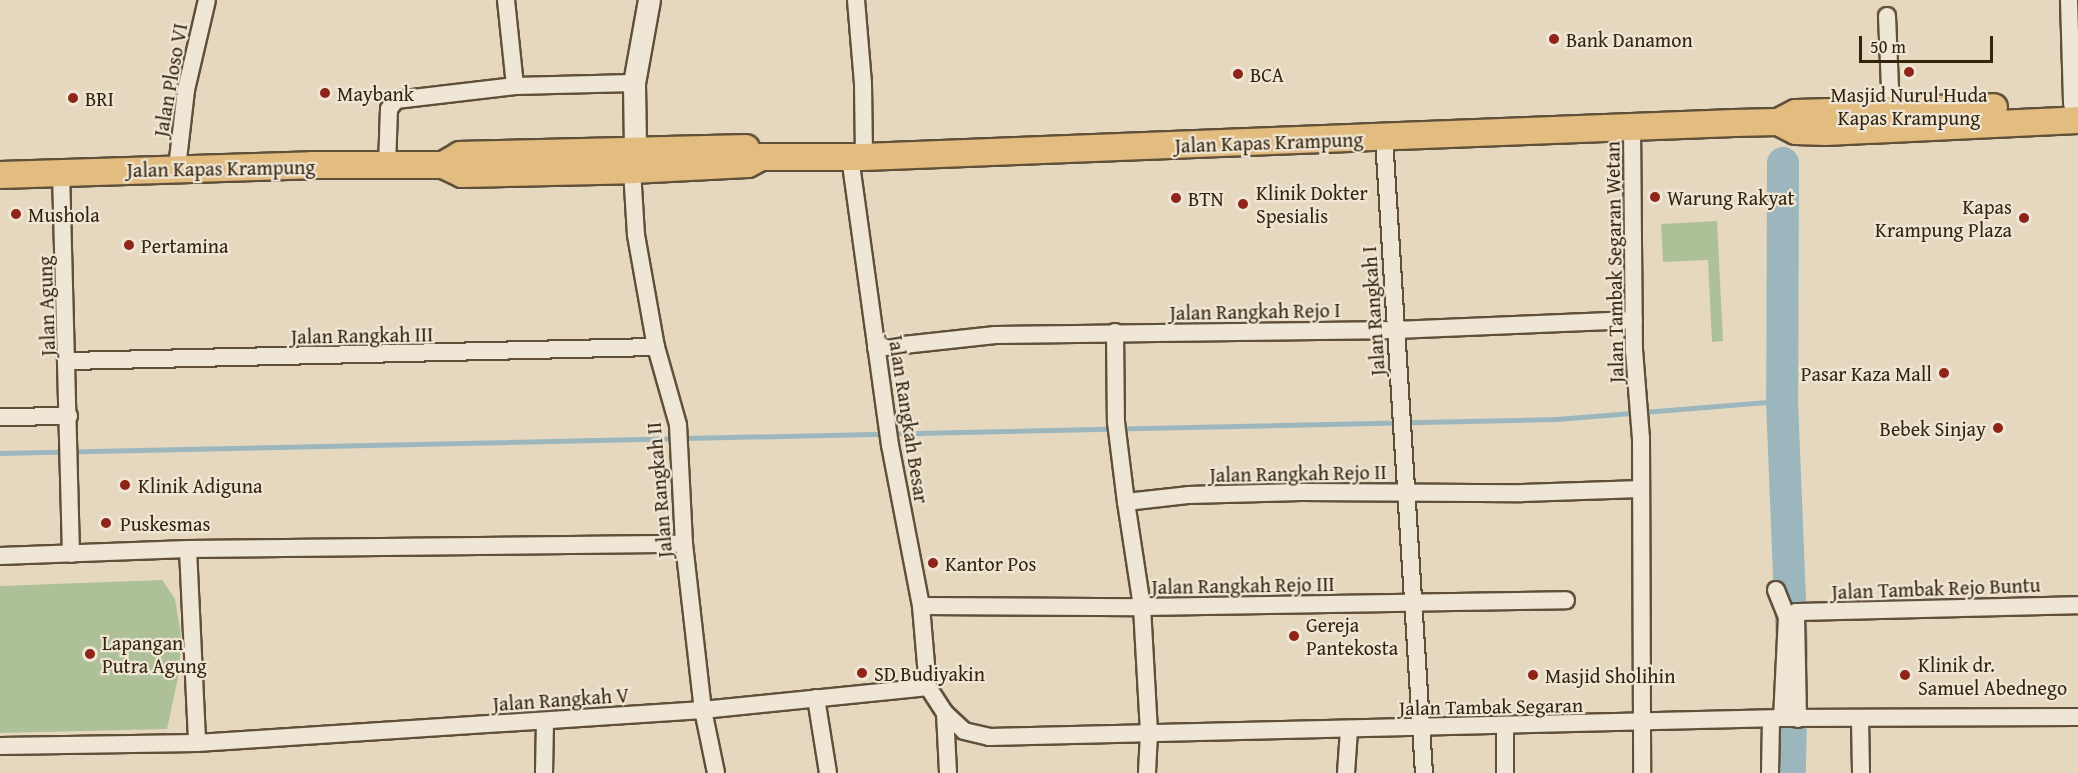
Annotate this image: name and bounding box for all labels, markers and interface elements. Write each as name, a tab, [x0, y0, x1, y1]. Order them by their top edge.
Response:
street label: Jalan Ploso VI	[148, 21, 192, 139]
scale bar	[1862, 24, 1996, 62]
place label: Bank Danamon	[1566, 27, 1693, 51]
marker: Bank Danamon	[1547, 32, 1561, 46]
text: 50 m	[1870, 33, 1906, 60]
place label: BCA	[1250, 62, 1284, 86]
marker: Masjid Nurul Huda Kapas Krampung	[1902, 65, 1916, 79]
marker: BCA	[1231, 67, 1245, 81]
place label: Maybank	[337, 81, 414, 105]
place label: Masjid Nurul Huda Kapas Krampung	[1830, 82, 1988, 129]
place label: BRI	[85, 86, 114, 110]
marker: Maybank	[318, 86, 332, 100]
marker: BRI	[66, 91, 80, 105]
street label: Jalan Kapas Krampung	[1174, 127, 1364, 157]
street label: Jalan Tambak Segaran Wetan	[1600, 141, 1628, 383]
street label: Jalan Kapas Krampung	[126, 154, 316, 182]
place label: Klinik Dokter Spesialis	[1256, 180, 1368, 227]
place label: Warung Rakyat	[1667, 185, 1795, 209]
place label: BTN	[1188, 186, 1224, 210]
marker: Warung Rakyat	[1648, 190, 1662, 204]
marker: BTN	[1169, 191, 1183, 205]
marker: Klinik Dokter Spesialis	[1234, 195, 1252, 213]
place label: Kapas Krampung Plaza	[1875, 195, 2012, 242]
place label: Mushola	[28, 202, 100, 226]
marker: Mushola	[9, 207, 23, 221]
marker: Kapas Krampung Plaza	[2017, 211, 2031, 225]
place label: Pertamina	[141, 233, 229, 257]
marker: Pertamina	[122, 238, 136, 252]
street label: Jalan Rangkah I	[1356, 245, 1390, 377]
street label: Jalan Agung	[32, 255, 60, 357]
street label: Jalan Rangkah Rejo I	[1169, 298, 1341, 324]
street label: Jalan Rangkah III	[291, 322, 433, 348]
street label: Jalan Rangkah Besar	[884, 333, 934, 505]
place label: Pasar Kaza Mall	[1801, 361, 1932, 385]
marker: Pasar Kaza Mall	[1937, 366, 1951, 380]
place label: Bebek Sinjay	[1880, 416, 1986, 440]
street label: Jalan Rangkah II	[641, 421, 677, 559]
marker: Bebek Sinjay	[1991, 421, 2005, 435]
street label: Jalan Rangkah Rejo II	[1209, 459, 1387, 487]
place label: Klinik Adiguna	[138, 473, 262, 497]
marker: Klinik Adiguna	[116, 476, 134, 494]
place label: Puskesmas	[120, 511, 210, 535]
marker: Puskesmas	[97, 514, 115, 532]
place label: Kantor Pos	[945, 551, 1036, 575]
marker: Kantor Pos	[926, 556, 940, 570]
street label: Jalan Rangkah Rejo III	[1151, 571, 1335, 599]
street label: Jalan Tambak Rejo Buntu	[1831, 572, 2041, 604]
place label: Gereja Pantekosta	[1306, 612, 1398, 659]
marker: Gereja Pantekosta	[1287, 629, 1301, 643]
place label: Lapangan Putra Agung	[102, 630, 207, 677]
marker: Lapangan Putra Agung	[83, 647, 97, 661]
place label: Klinik dr. Samuel Abednego	[1918, 652, 2067, 699]
place label: SD Budiyakin	[874, 661, 985, 685]
place label: Masjid Sholihin	[1545, 663, 1675, 687]
marker: SD Budiyakin	[855, 666, 869, 680]
marker: Klinik dr. Samuel Abednego	[1896, 666, 1914, 684]
marker: Masjid Sholihin	[1526, 668, 1540, 682]
street label: Jalan Rangkah V	[492, 682, 630, 716]
street label: Jalan Tambak Segaran	[1399, 692, 1583, 720]

